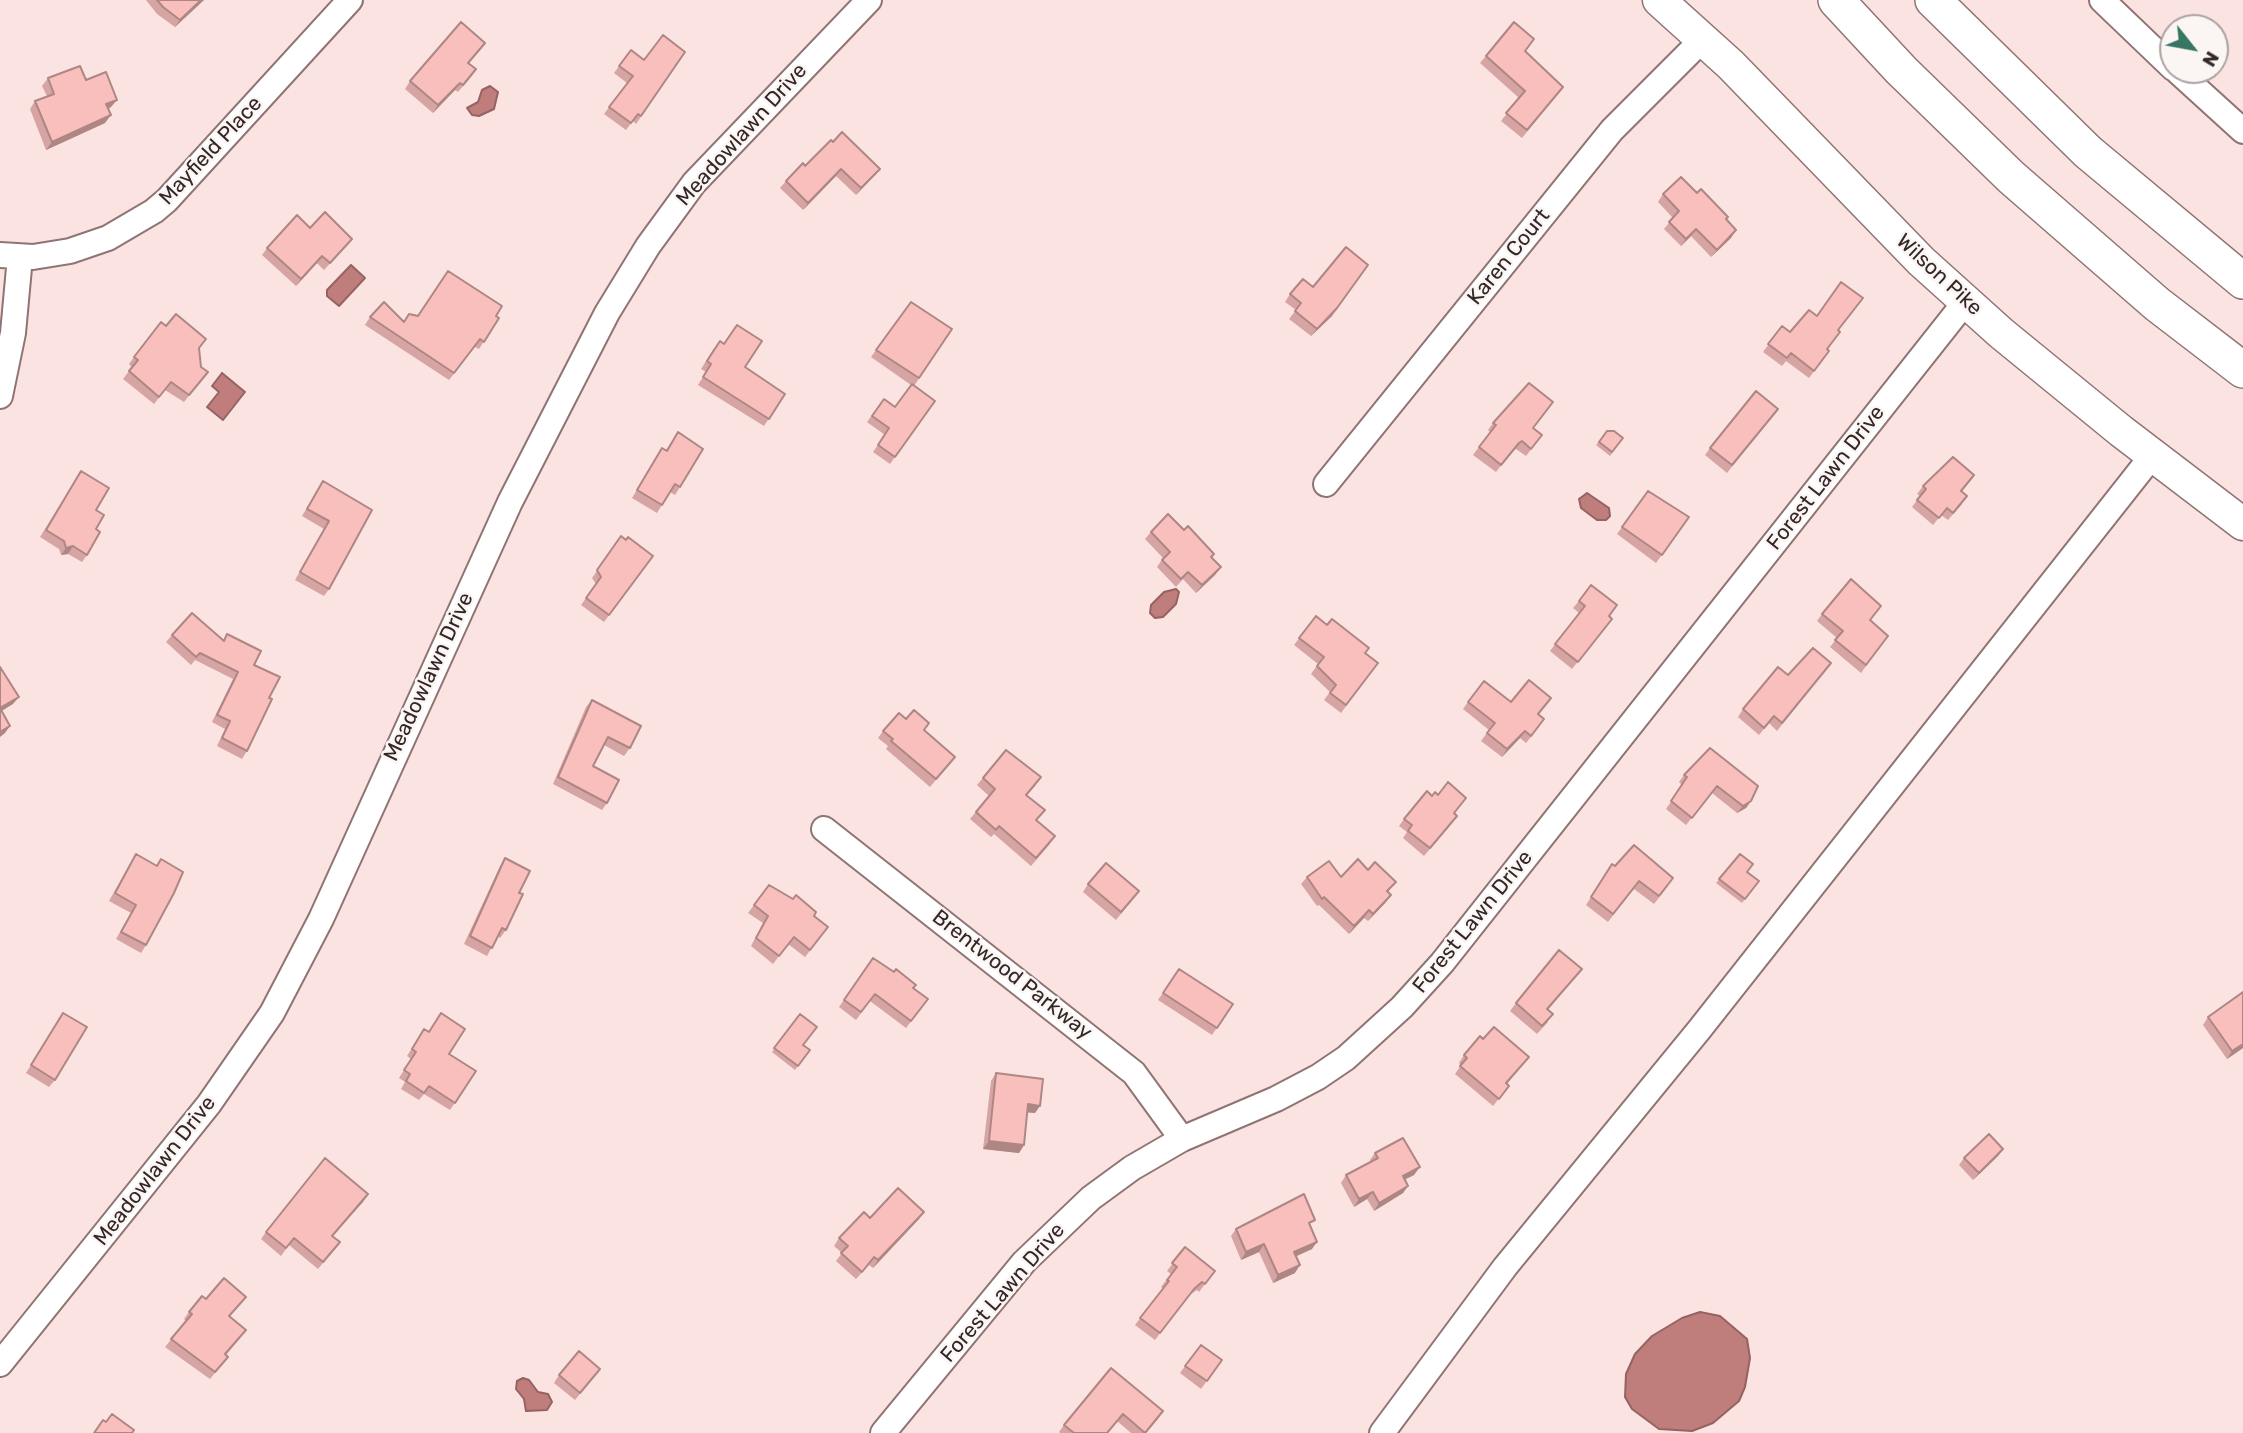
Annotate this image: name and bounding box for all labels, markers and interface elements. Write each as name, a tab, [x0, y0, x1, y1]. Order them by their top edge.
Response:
north arrow	[2159, 14, 2229, 84]
text: N	[2197, 47, 2224, 71]
street label: Meadowlawn Drive	[671, 59, 813, 211]
street label: Mayfield Place	[154, 92, 268, 210]
street label: Karen Court	[1463, 204, 1555, 310]
street label: Wilson Pike	[1891, 229, 1987, 321]
street label: Forest Lawn Drive	[1762, 401, 1890, 555]
street label: Meadowlawn Drive	[379, 589, 479, 765]
street label: Forest Lawn Drive	[1408, 846, 1538, 998]
street label: Brentwood Parkway	[927, 905, 1097, 1045]
street label: Meadowlawn Drive	[89, 1091, 221, 1251]
street label: Forest Lawn Drive	[936, 1218, 1070, 1368]

